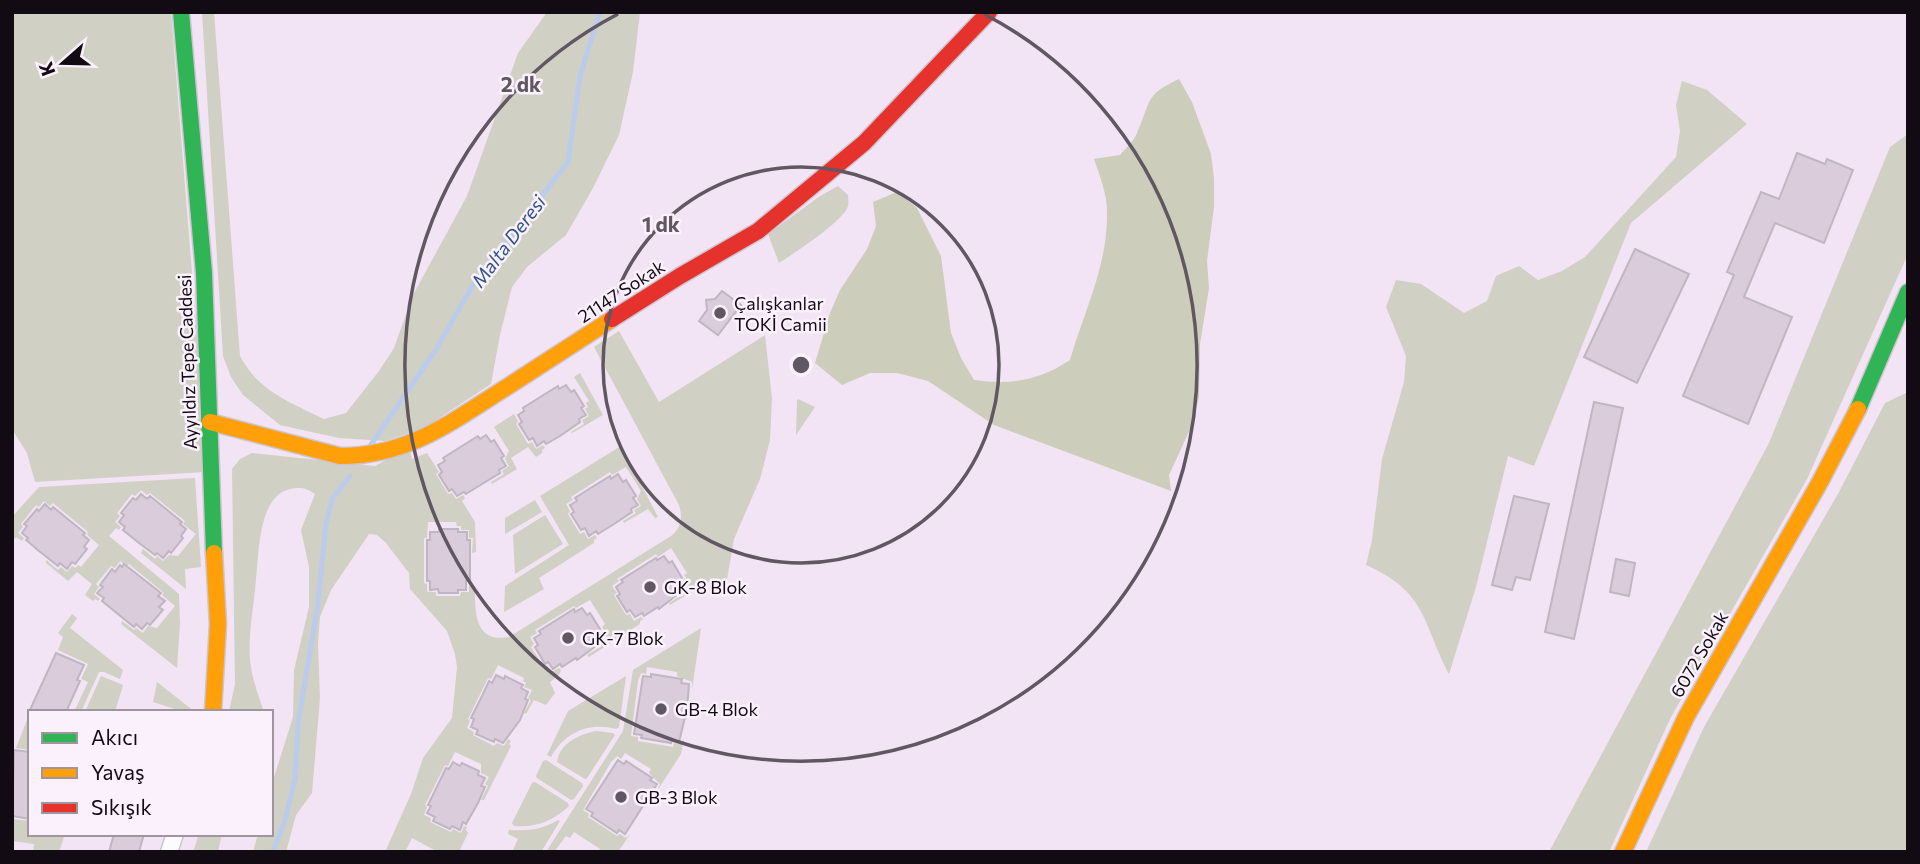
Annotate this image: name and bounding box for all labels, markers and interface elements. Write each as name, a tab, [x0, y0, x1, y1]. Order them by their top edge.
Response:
north arrow	[28, 28, 98, 98]
text: K	[33, 59, 60, 79]
text: 2 dk	[501, 71, 541, 96]
water label: Malta Deresi	[466, 190, 551, 291]
text: 1 dk	[642, 211, 680, 236]
street label: 21147 Sokak	[573, 255, 669, 327]
street label: Ayyıldız Tepe Caddesi	[173, 274, 201, 450]
place label: Çalışkanlar TOKİ Camii	[734, 292, 827, 335]
marker: Çalışkanlar TOKİ Camii	[712, 305, 728, 321]
centre of rings	[789, 353, 813, 377]
place label: GK-8 Blok	[664, 576, 747, 598]
marker: GK-8 Blok	[642, 579, 658, 595]
street label: 6072 Sokak	[1666, 607, 1733, 701]
place label: GK-7 Blok	[582, 627, 664, 649]
marker: GK-7 Blok	[560, 630, 576, 646]
place label: GB-4 Blok	[675, 698, 759, 720]
marker: GB-4 Blok	[653, 701, 669, 717]
legend	[28, 710, 273, 836]
text: Akıcı	[91, 724, 138, 749]
text: Yavaş	[91, 759, 144, 784]
place label: GB-3 Blok	[635, 786, 718, 808]
marker: GB-3 Blok	[613, 789, 629, 805]
text: Sıkışık	[91, 794, 152, 819]

